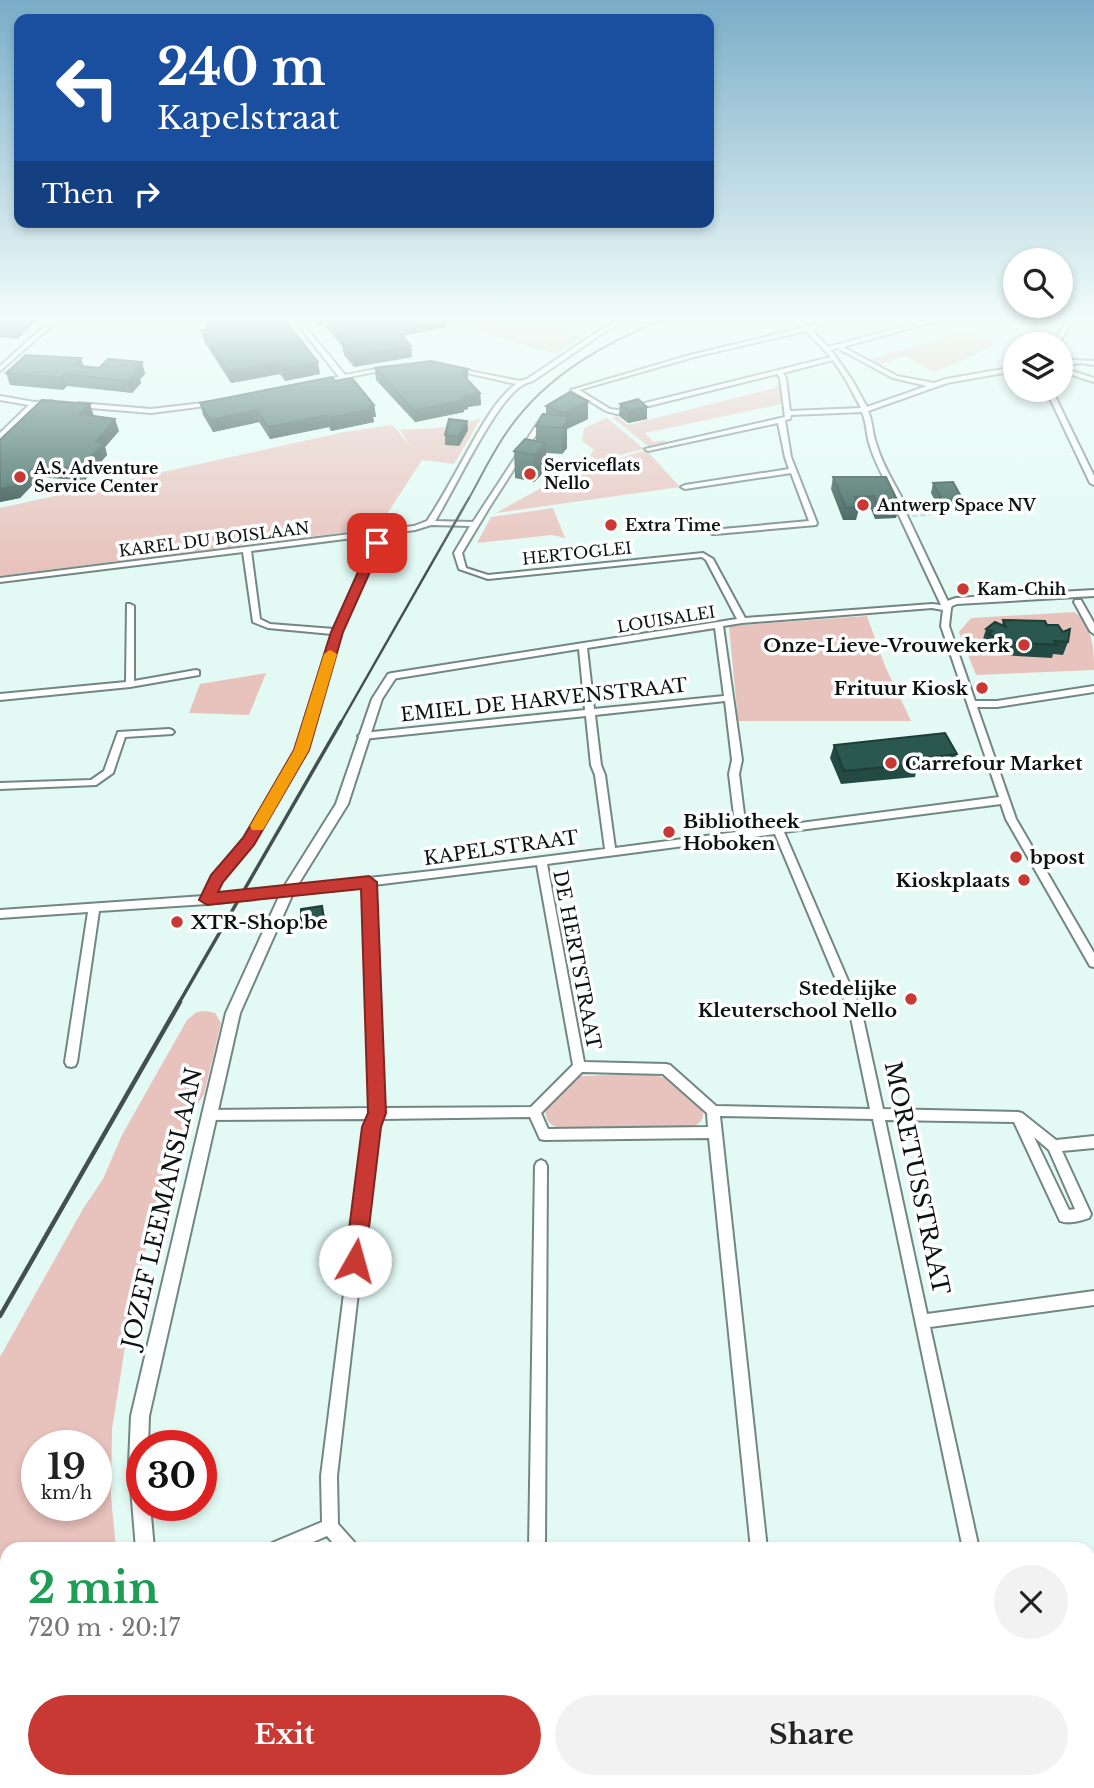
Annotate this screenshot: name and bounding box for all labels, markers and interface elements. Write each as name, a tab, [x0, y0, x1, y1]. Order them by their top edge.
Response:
text: 240 m	[157, 37, 326, 98]
icon: left	[42, 42, 133, 133]
text: Kapelstraat	[157, 98, 340, 138]
icon: right	[128, 175, 166, 213]
text: Then	[42, 178, 114, 210]
map controls	[1003, 248, 1073, 402]
button: search	[1003, 248, 1073, 318]
button: layers	[1003, 332, 1073, 402]
place label: Serviceflats Nello	[544, 455, 640, 493]
place label: A.S. Adventure Service Center	[33, 458, 158, 496]
marker: Serviceflats Nello	[522, 466, 538, 482]
marker: A.S. Adventure Service Center	[12, 469, 28, 485]
place label: Antwerp Space NV	[876, 495, 1037, 515]
marker: Antwerp Space NV	[855, 497, 871, 513]
pin	[347, 513, 407, 573]
place label: Extra Time	[625, 515, 721, 535]
street label: KAREL DU BOISLAAN	[117, 517, 311, 561]
marker: Extra Time	[603, 517, 619, 533]
icon: arrive	[358, 524, 396, 562]
street label: HERTOGLEI	[521, 537, 633, 569]
place label: Kam-Chih	[977, 579, 1067, 599]
marker: Kam-Chih	[955, 581, 971, 597]
street label: LOUISALEI	[615, 601, 717, 637]
place label: Onze-Lieve-Vrouwekerk	[763, 634, 1010, 657]
marker: Onze-Lieve-Vrouwekerk	[1016, 637, 1032, 653]
street label: EMIEL DE HARVENSTRAAT	[399, 673, 689, 727]
place label: Frituur Kiosk	[834, 677, 968, 700]
marker: Frituur Kiosk	[974, 680, 990, 696]
place label: Carrefour Market	[905, 752, 1083, 775]
marker: Carrefour Market	[883, 755, 899, 771]
place label: Bibliotheek Hoboken	[683, 810, 800, 855]
marker: Bibliotheek Hoboken	[661, 824, 677, 840]
street label: KAPELSTRAAT	[422, 826, 580, 870]
place label: bpost	[1029, 846, 1085, 869]
marker: bpost	[1008, 849, 1024, 865]
street label: DE HERTSTRAAT	[548, 868, 606, 1052]
place label: Kioskplaats	[896, 869, 1010, 892]
marker: Kioskplaats	[1016, 872, 1032, 888]
place label: XTR-Shop.be	[190, 911, 328, 934]
marker: XTR-Shop.be	[169, 914, 185, 930]
place label: Stedelijke Kleuterschool Nello	[698, 977, 897, 1022]
marker: Stedelijke Kleuterschool Nello	[903, 991, 919, 1007]
street label: MORETUSSTRAAT	[879, 1059, 955, 1298]
street label: JOZEF LEEMANSLAAN	[115, 1065, 208, 1354]
position arrow	[318, 1224, 392, 1298]
speed limit sign: 30	[126, 1430, 217, 1521]
text: 19	[47, 1445, 86, 1488]
text: km/h	[41, 1482, 92, 1504]
text: 2 min	[28, 1562, 159, 1614]
button: close	[994, 1565, 1068, 1639]
text: 720 m · 20:17	[28, 1614, 180, 1642]
button: Exit	[28, 1695, 541, 1775]
button: Share	[555, 1695, 1068, 1775]

